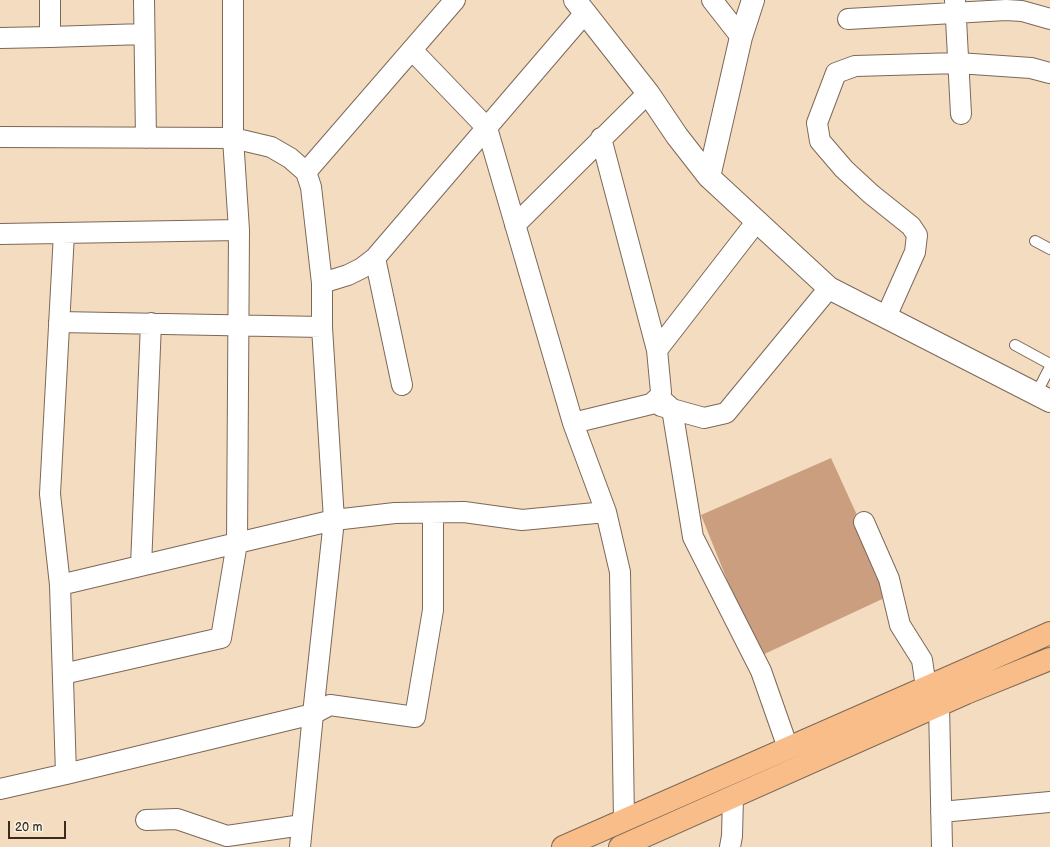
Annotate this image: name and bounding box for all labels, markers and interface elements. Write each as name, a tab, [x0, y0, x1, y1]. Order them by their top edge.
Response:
scale bar	[10, 813, 68, 839]
text: 20 m	[15, 820, 42, 835]

